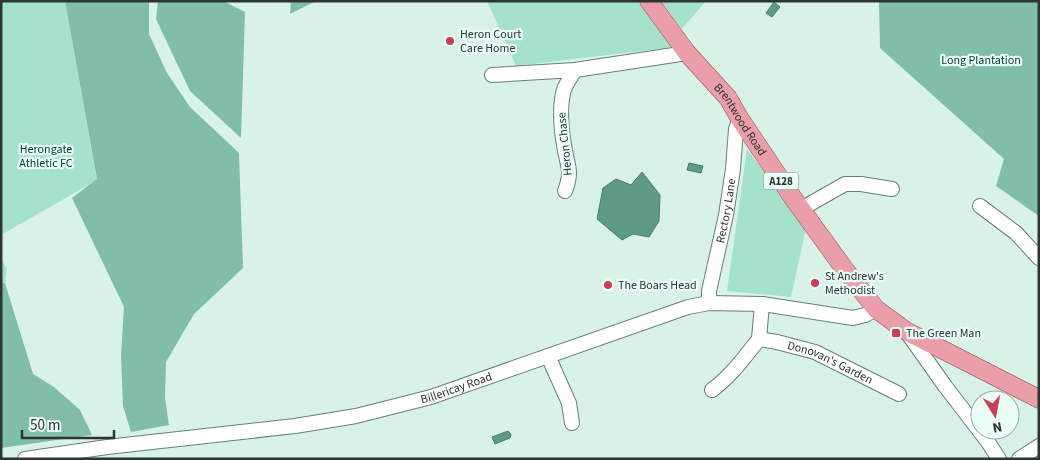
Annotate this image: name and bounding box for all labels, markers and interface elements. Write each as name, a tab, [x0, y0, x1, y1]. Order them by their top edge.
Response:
place label: Heron Court Care Home	[460, 26, 521, 57]
marker: Heron Court Care Home	[444, 35, 456, 47]
park label: Long Plantation	[941, 52, 1021, 69]
street label: Brentwood Road	[710, 79, 771, 159]
street label: Heron Chase	[553, 111, 577, 177]
park label: Herongate Athletic FC	[19, 141, 73, 172]
road number: A128	[764, 172, 798, 190]
street label: Rectory Lane	[711, 177, 740, 245]
place label: St Andrew's Methodist	[825, 268, 884, 299]
place label: The Boars Head	[618, 277, 697, 294]
marker: St Andrew's Methodist	[809, 277, 821, 289]
marker: The Boars Head	[602, 279, 614, 291]
place label: The Green Man	[906, 325, 981, 342]
marker: The Green Man	[890, 327, 902, 339]
street label: Donovan's Garden	[786, 337, 876, 388]
street label: Billericay Road	[419, 368, 494, 408]
north arrow	[970, 390, 1020, 440]
scale bar	[22, 408, 115, 440]
text: 50 m	[30, 415, 60, 436]
text: N	[991, 416, 1004, 437]

